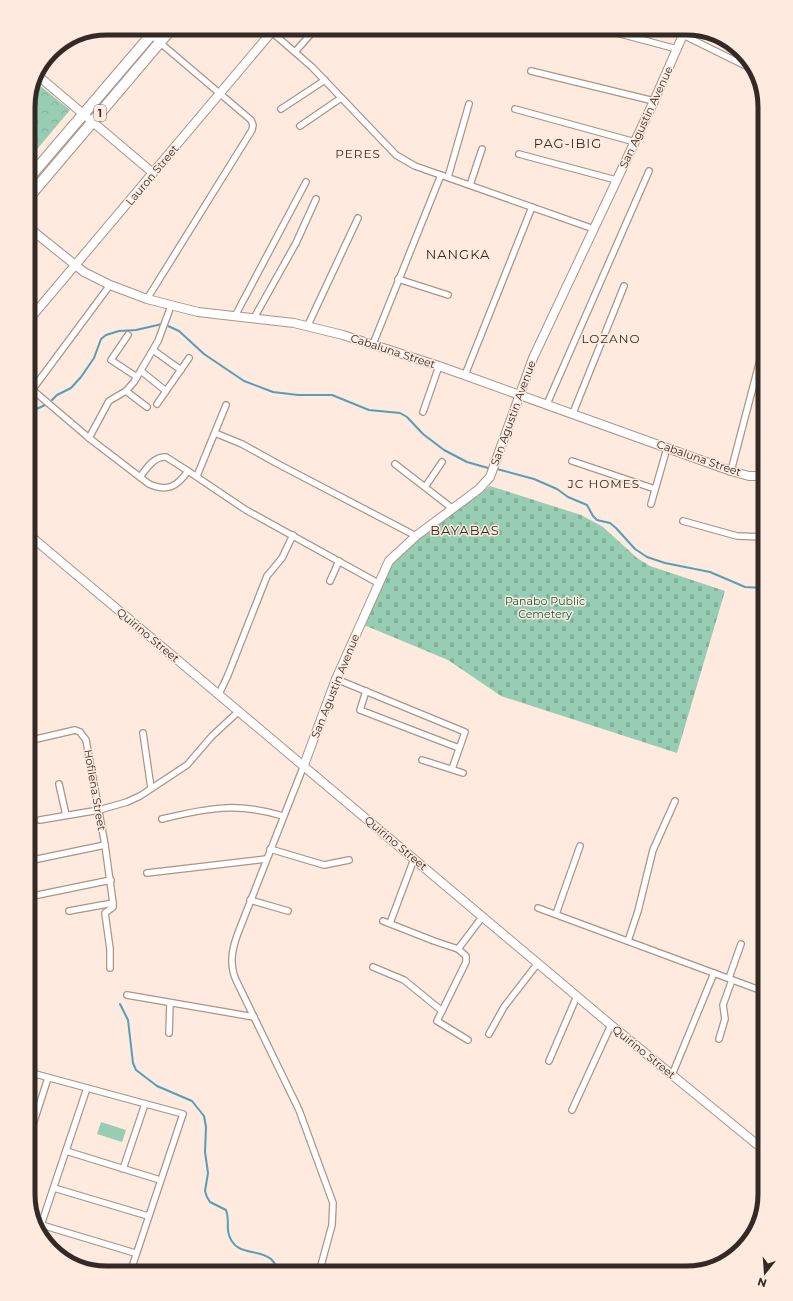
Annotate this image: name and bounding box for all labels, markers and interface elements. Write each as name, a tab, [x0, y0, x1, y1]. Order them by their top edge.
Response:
street label: San Agustin Avenue	[616, 63, 676, 170]
road number: 1	[94, 105, 106, 121]
district label: PAG-IBIG	[534, 135, 602, 151]
street label: Lauron Street	[122, 141, 182, 208]
district label: PERES	[335, 146, 381, 161]
district label: NANGKA	[426, 246, 490, 262]
street label: Cabaluna Street	[349, 331, 438, 372]
district label: LOZANO	[581, 331, 641, 346]
street label: San Agustin Avenue	[487, 358, 539, 468]
street label: Cabaluna Street	[655, 437, 744, 479]
district label: JC HOMES	[567, 476, 640, 491]
district label: BAYABAS	[430, 522, 500, 538]
park label: Panabo Public Cemetery	[505, 594, 585, 621]
street label: Quirino Street	[114, 605, 183, 666]
street label: San Agustin Avenue	[308, 632, 362, 740]
street label: Hofileña Street	[81, 748, 109, 832]
street label: Quirino Street	[362, 813, 431, 874]
street label: Quirino Street	[610, 1022, 679, 1082]
north arrow	[745, 1253, 785, 1293]
text: N	[756, 1275, 768, 1291]

